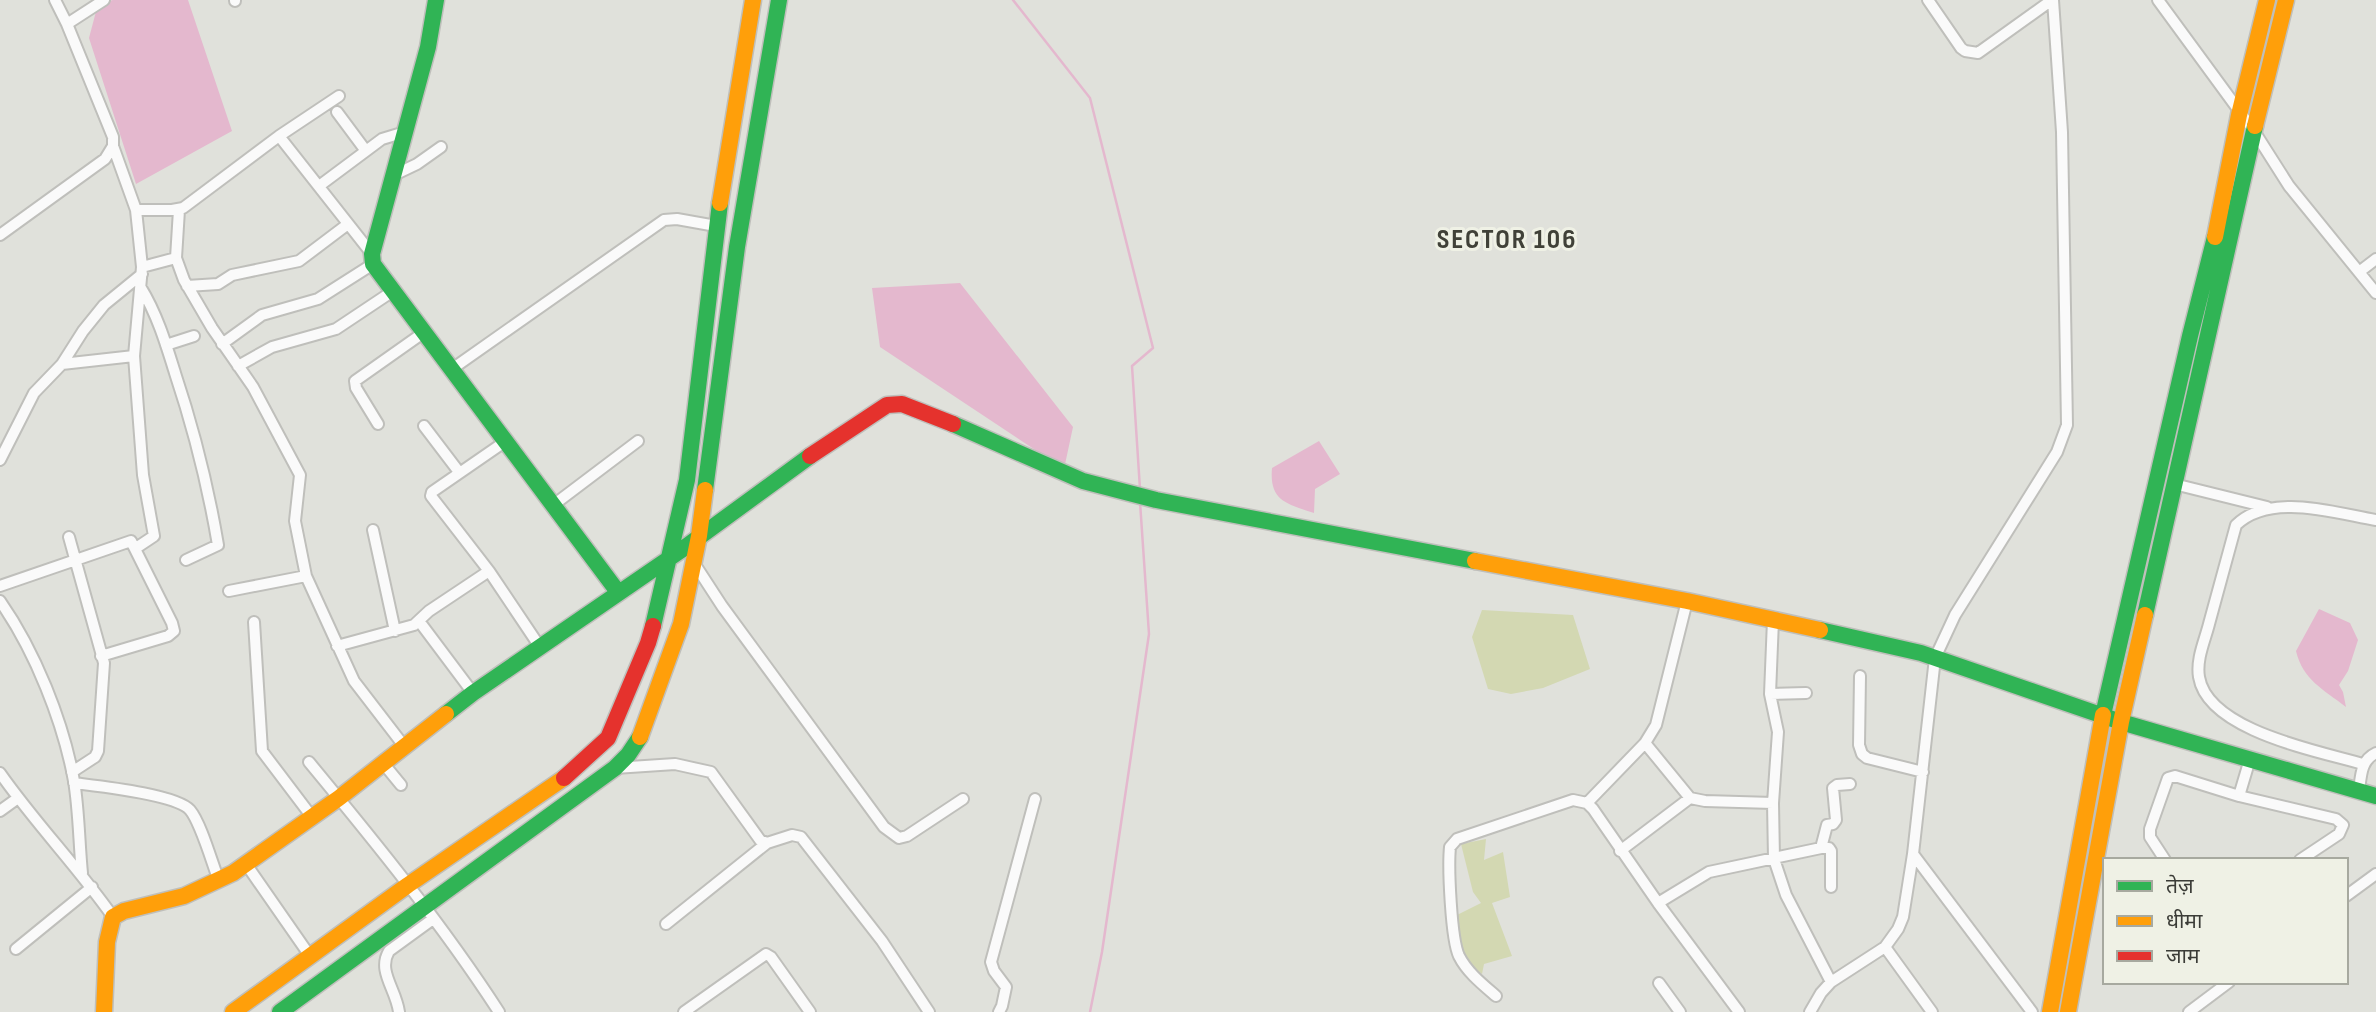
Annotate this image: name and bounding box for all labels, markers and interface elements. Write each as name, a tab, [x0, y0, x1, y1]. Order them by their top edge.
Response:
district label: SECTOR 106	[1437, 223, 1577, 256]
legend	[2103, 858, 2348, 984]
text: तेज़	[2166, 874, 2194, 899]
text: धीमा	[2166, 909, 2203, 934]
text: जाम	[2166, 944, 2200, 969]

